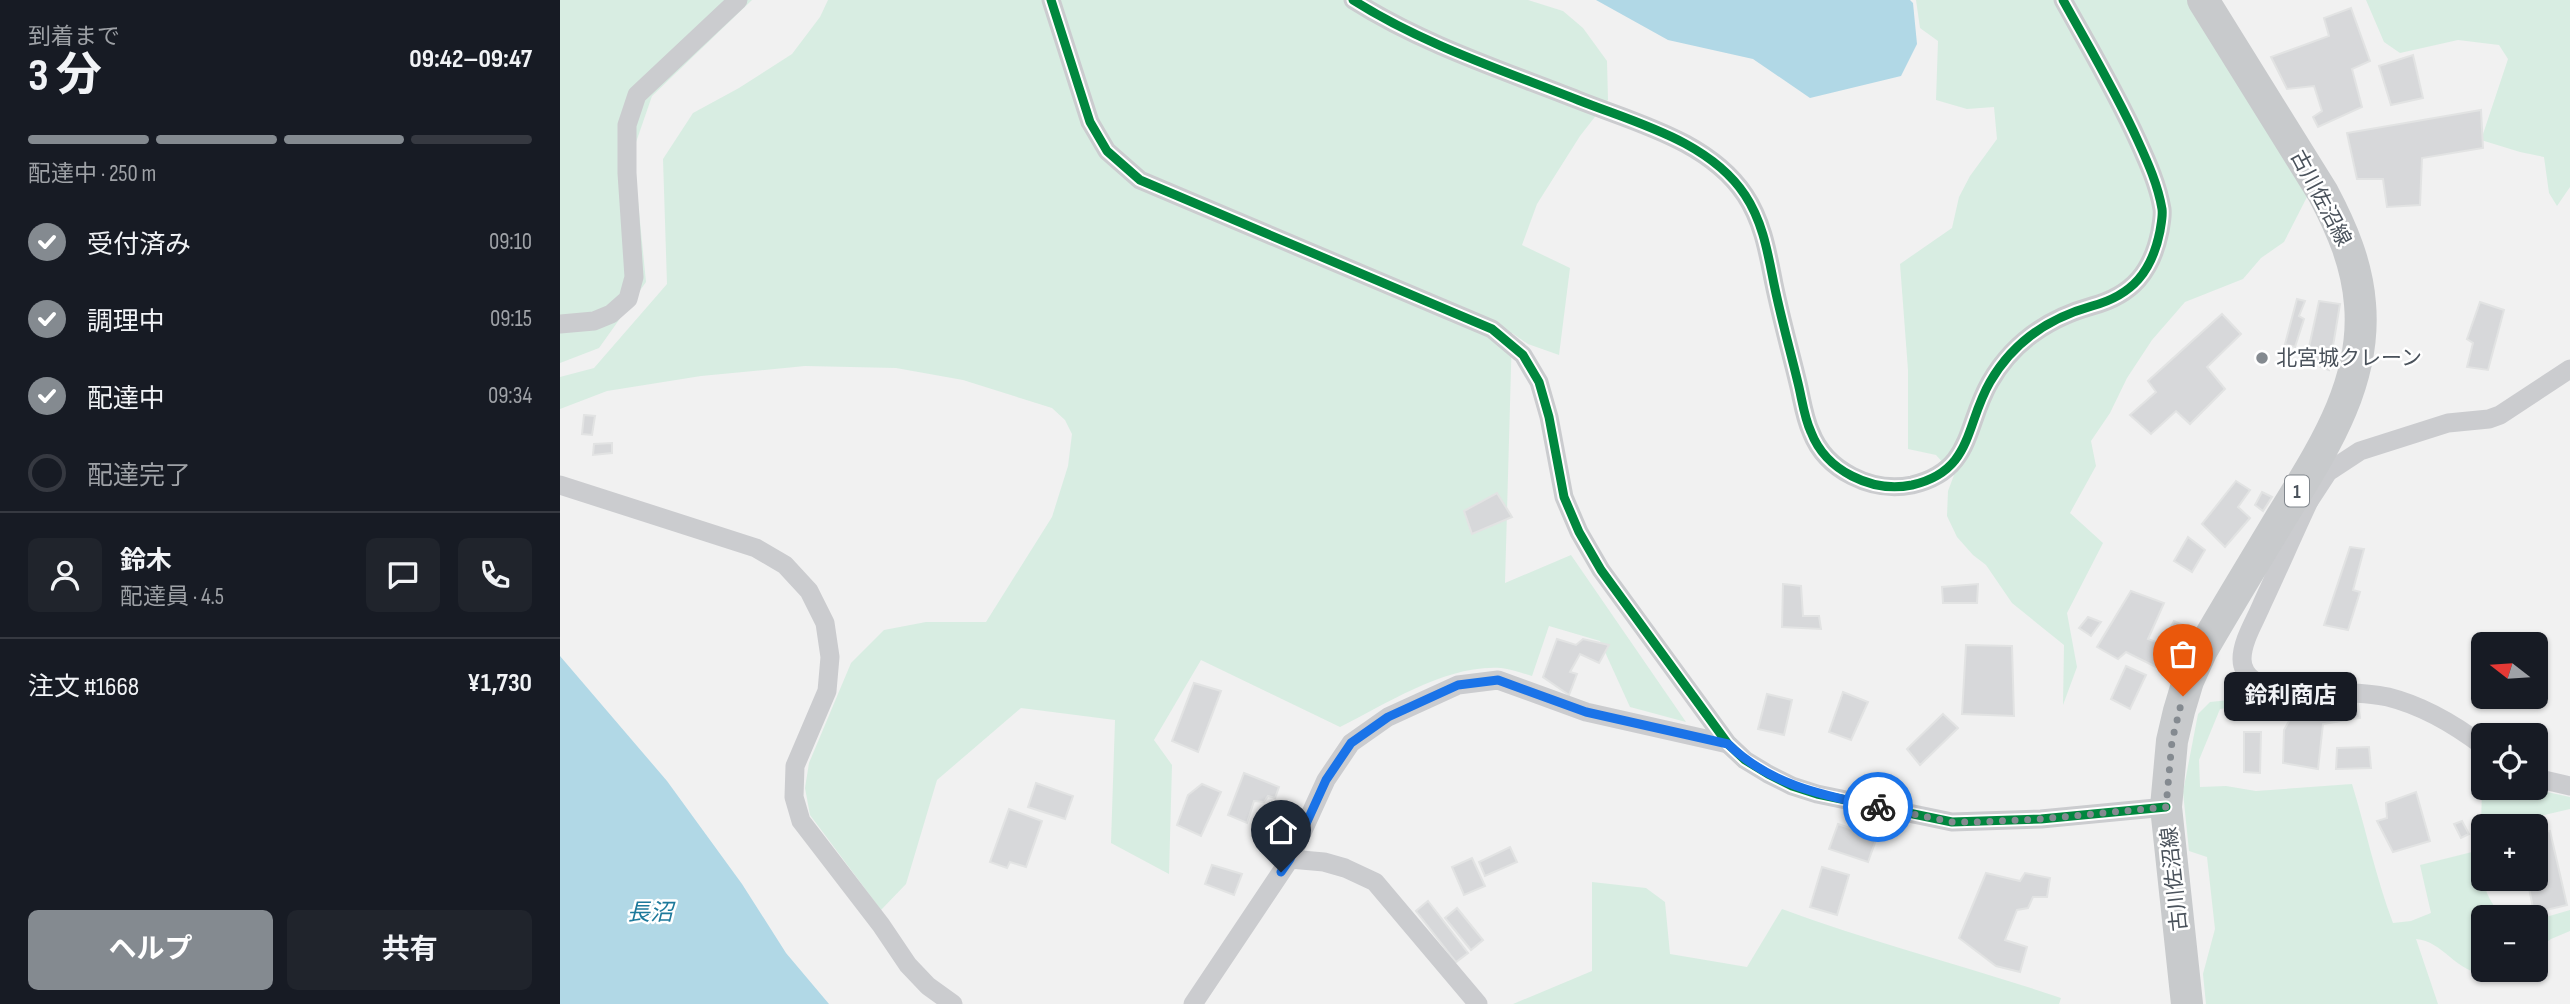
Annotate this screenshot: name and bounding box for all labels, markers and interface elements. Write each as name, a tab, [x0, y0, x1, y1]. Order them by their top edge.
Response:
text: 到着まで	[28, 23, 120, 51]
text: 09:42–09:47	[409, 44, 532, 75]
text: 3 分	[28, 49, 102, 104]
street label: 古川佐沼線	[2285, 146, 2356, 250]
text: 配達中 · 250 m	[28, 160, 156, 188]
icon: check	[28, 223, 66, 261]
text: 09:10	[489, 228, 532, 256]
text: 受付済み	[87, 230, 191, 261]
icon: check	[28, 300, 66, 338]
text: 09:15	[490, 305, 532, 333]
text: 調理中	[87, 307, 165, 338]
place label: 北宮城クレーン	[2276, 346, 2422, 371]
marker: 北宮城クレーン	[2254, 350, 2270, 366]
icon: check	[28, 377, 66, 415]
text: 09:34	[488, 382, 532, 410]
text: 配達中	[87, 384, 165, 415]
text: 配達完了	[87, 461, 191, 492]
road number: 1	[2285, 476, 2309, 506]
button: person	[28, 538, 102, 612]
button: chat	[366, 538, 440, 612]
button: phone	[458, 538, 532, 612]
text: 鈴木	[120, 546, 172, 577]
text: 配達員 · 4.5	[120, 583, 224, 611]
pin	[2153, 624, 2213, 696]
north arrow	[2471, 632, 2548, 709]
map controls	[2471, 632, 2548, 982]
icon: bag	[2164, 635, 2202, 673]
text: ¥1,730	[467, 668, 532, 699]
text: 注文 #1668	[28, 672, 139, 703]
callout: 鈴利商店	[2225, 672, 2358, 720]
text: 鈴利商店	[2245, 682, 2337, 710]
button: locate	[2471, 723, 2548, 800]
courier	[1843, 772, 1913, 842]
icon: bike	[1859, 788, 1897, 826]
pin	[1251, 800, 1311, 872]
icon: home	[1262, 811, 1300, 849]
button: +	[2471, 814, 2548, 891]
street label: 古川佐沼線	[2157, 825, 2192, 932]
water label: 長沼	[627, 899, 676, 927]
button: −	[2471, 905, 2548, 982]
button: ヘルプ	[28, 910, 273, 990]
button: 共有	[287, 910, 532, 990]

